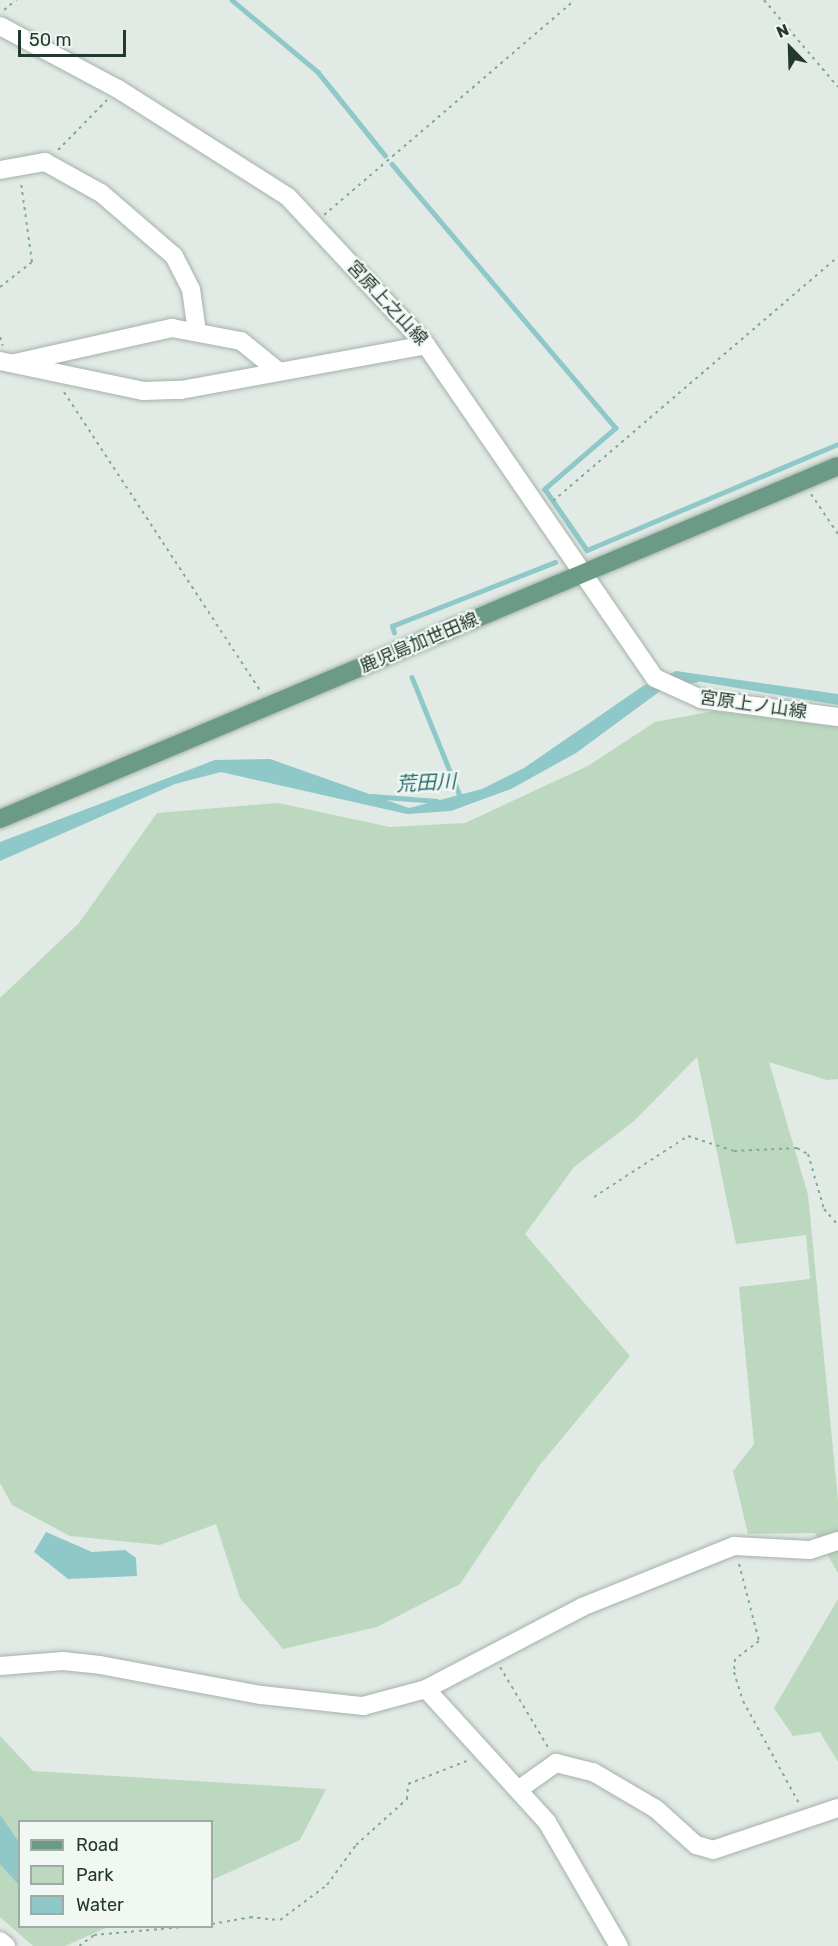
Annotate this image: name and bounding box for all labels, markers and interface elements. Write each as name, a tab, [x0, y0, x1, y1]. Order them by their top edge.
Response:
scale bar	[21, 18, 129, 56]
north arrow	[760, 18, 820, 78]
text: N	[774, 20, 792, 42]
text: 50 m	[29, 29, 72, 51]
street label: 宮原上之山線	[342, 256, 432, 350]
street label: 鹿児島加世田線	[357, 608, 481, 678]
street label: 宮原上ノ山線	[698, 687, 808, 723]
water label: 荒田川	[395, 769, 457, 797]
legend	[18, 1820, 213, 1928]
text: Road	[76, 1834, 119, 1856]
text: Park	[76, 1864, 113, 1886]
text: Water	[76, 1894, 124, 1916]

